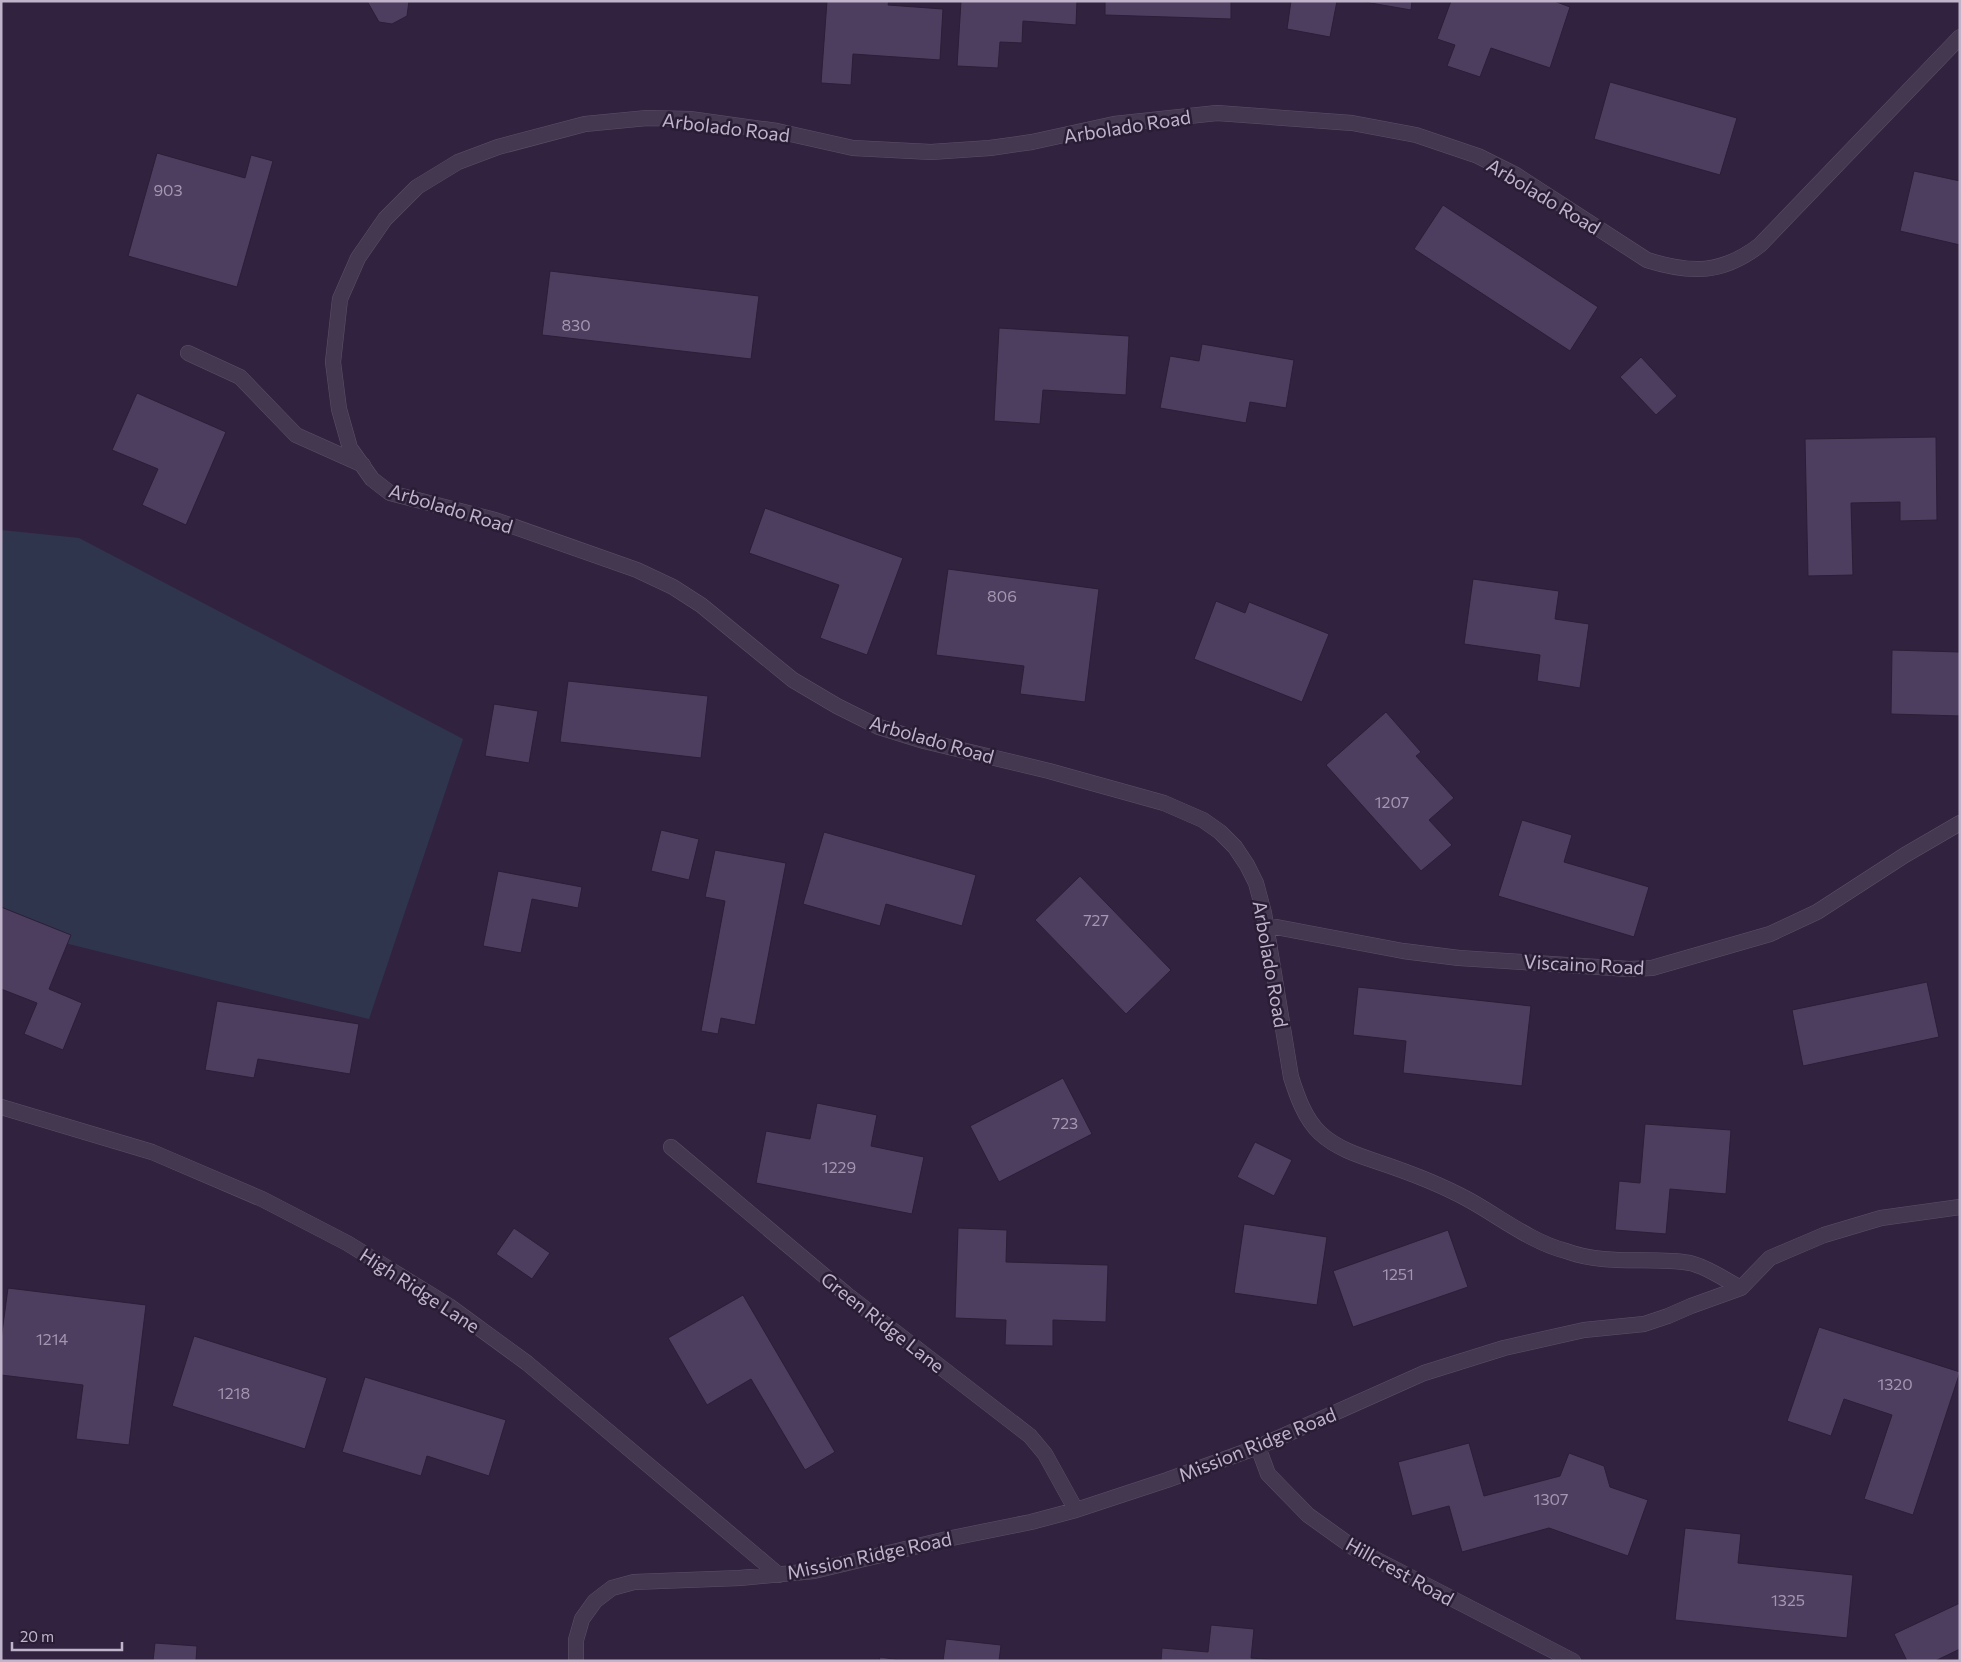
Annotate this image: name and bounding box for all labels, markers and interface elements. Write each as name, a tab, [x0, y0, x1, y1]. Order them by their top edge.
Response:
street label: Arbolado Road	[1062, 105, 1192, 147]
street label: Arbolado Road	[661, 108, 791, 146]
street label: Arbolado Road	[1483, 153, 1605, 239]
house number: 903	[153, 180, 183, 199]
house number: 830	[561, 315, 591, 334]
street label: Arbolado Road	[386, 478, 516, 538]
house number: 806	[987, 586, 1017, 605]
street label: Arbolado Road	[867, 710, 997, 768]
house number: 1207	[1375, 792, 1409, 811]
street label: Arbolado Road	[1249, 899, 1293, 1029]
house number: 727	[1083, 910, 1109, 929]
street label: Viscaino Road	[1523, 949, 1645, 979]
house number: 723	[1052, 1113, 1078, 1132]
house number: 1229	[822, 1157, 856, 1176]
street label: High Ridge Lane	[356, 1243, 484, 1337]
house number: 1251	[1382, 1264, 1414, 1283]
street label: Green Ridge Lane	[817, 1267, 949, 1377]
house number: 1214	[36, 1329, 68, 1348]
house number: 1320	[1877, 1374, 1913, 1393]
house number: 1218	[218, 1383, 250, 1402]
street label: Mission Ridge Road	[1175, 1402, 1339, 1486]
house number: 1307	[1534, 1489, 1568, 1508]
street label: Mission Ridge Road	[785, 1526, 953, 1584]
street label: Hillcrest Road	[1342, 1532, 1458, 1610]
house number: 1325	[1771, 1590, 1805, 1609]
scale bar	[12, 1620, 122, 1652]
text: 20 m	[20, 1627, 54, 1645]

